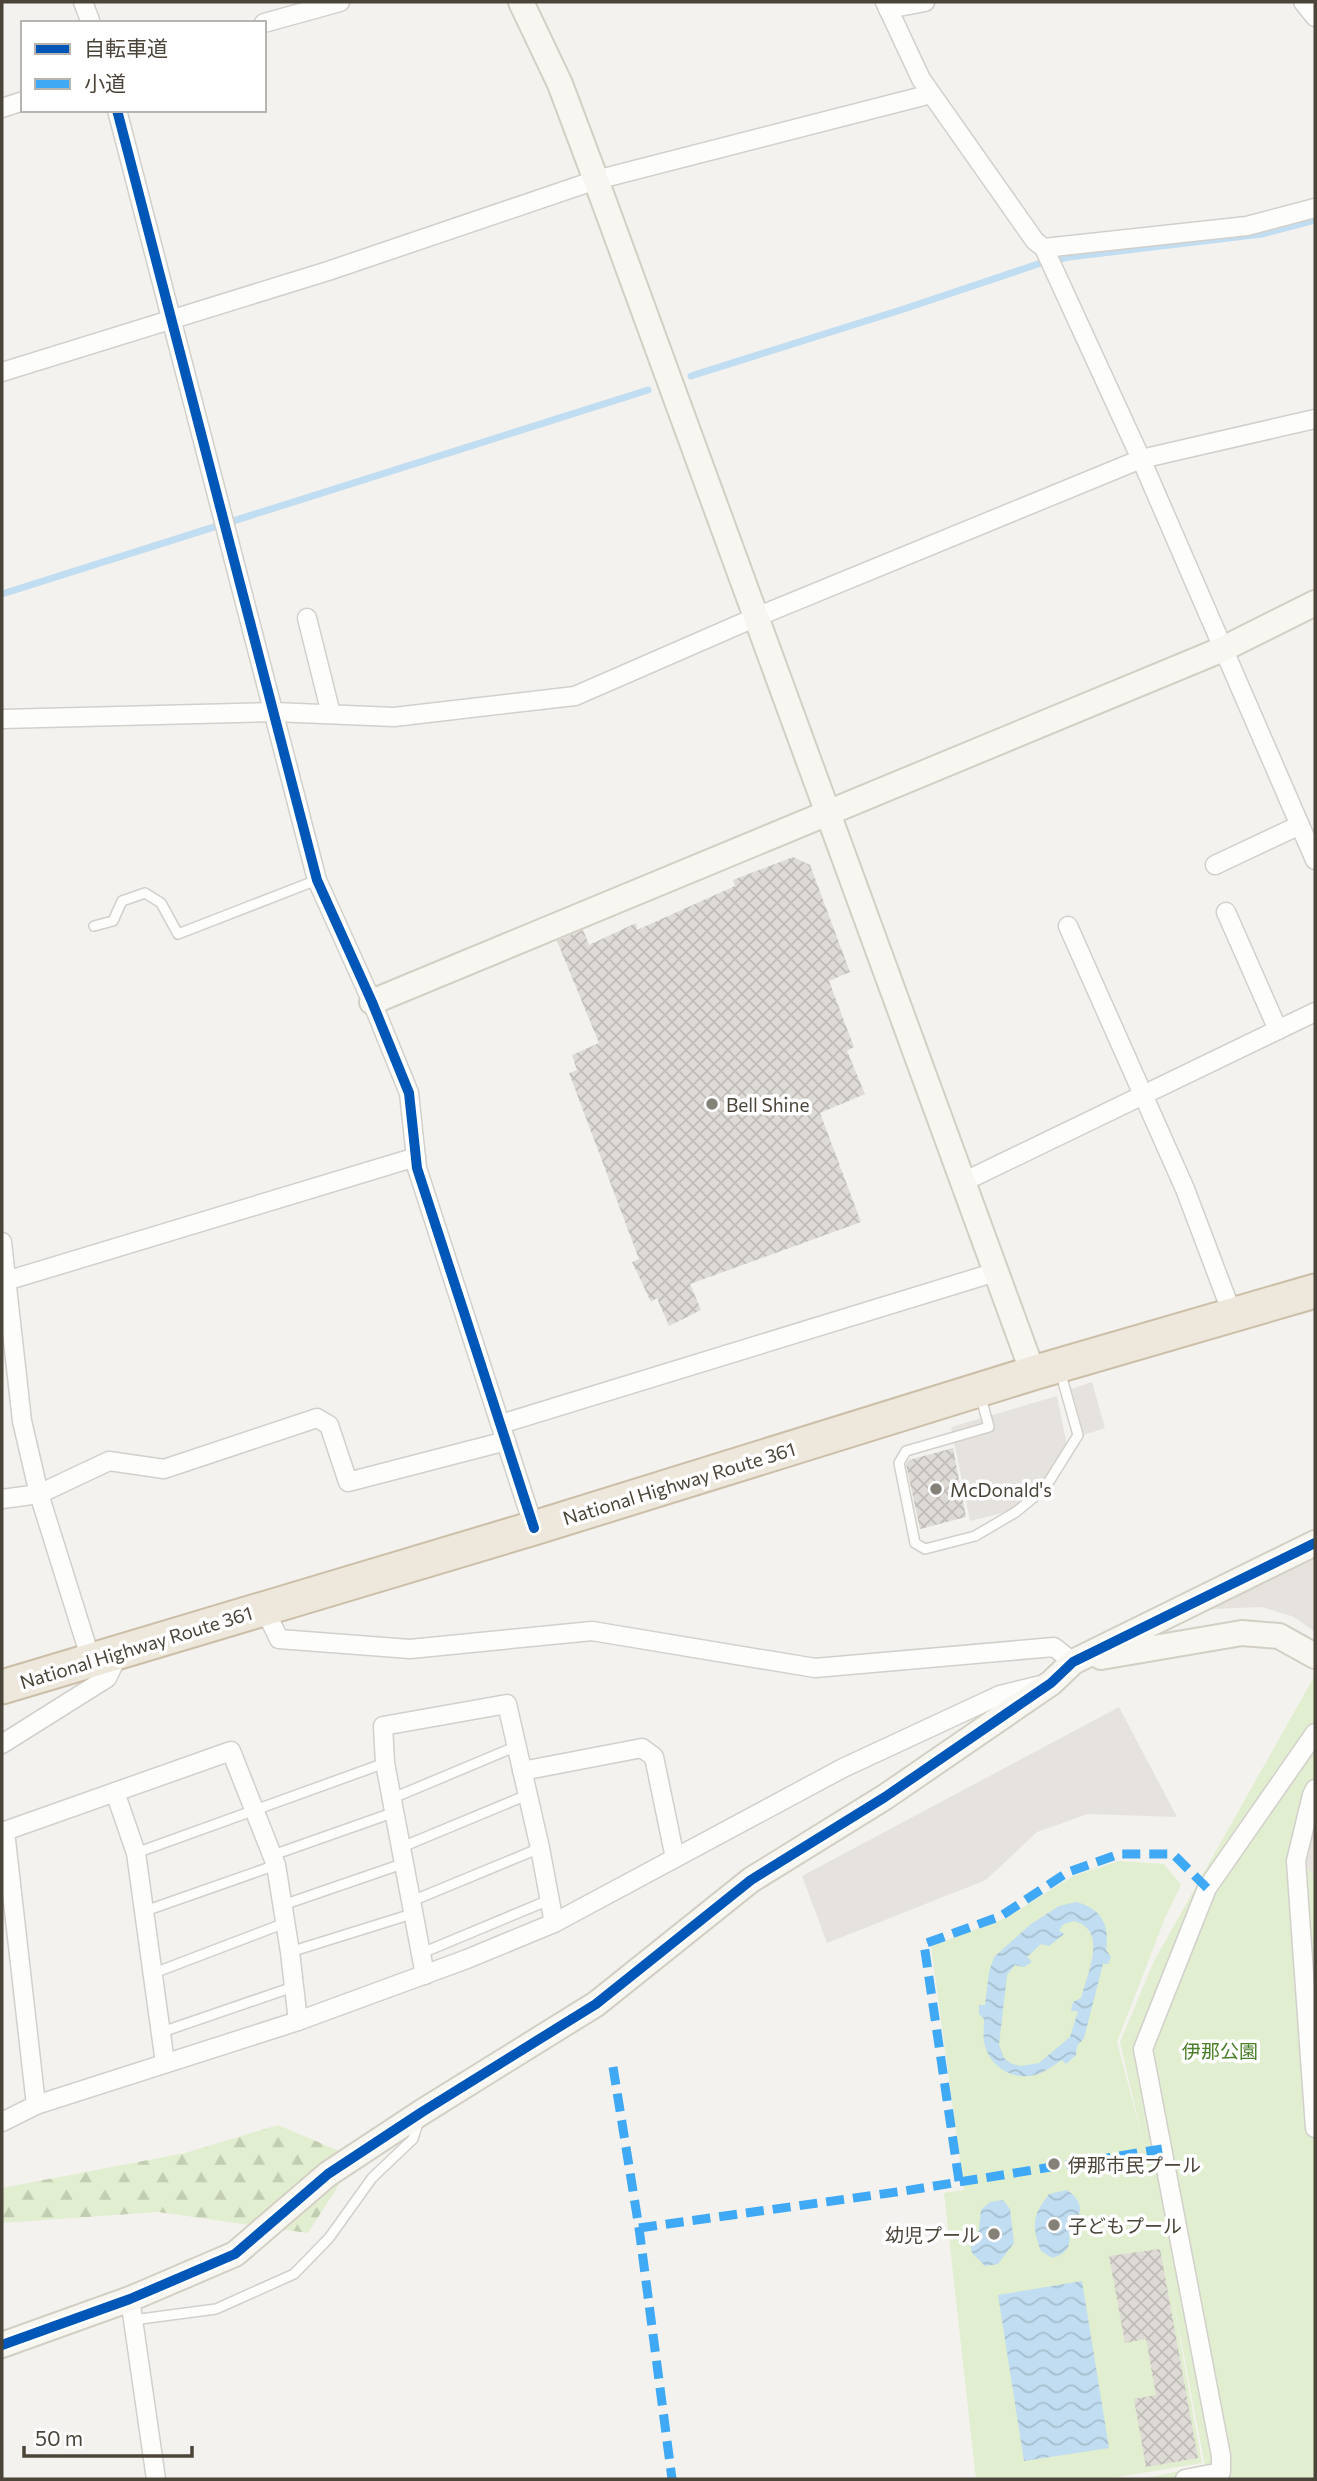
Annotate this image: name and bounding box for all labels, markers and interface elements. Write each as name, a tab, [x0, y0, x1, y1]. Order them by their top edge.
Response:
legend	[21, 21, 266, 112]
text: 自転車道	[84, 35, 168, 60]
text: 小道	[84, 70, 126, 95]
place label: Bell Shine	[726, 1093, 809, 1116]
marker: Bell Shine	[704, 1096, 720, 1112]
street label: National Highway Route 361	[560, 1437, 798, 1529]
place label: McDonald's	[950, 1478, 1052, 1501]
marker: McDonald's	[928, 1481, 944, 1497]
street label: National Highway Route 361	[17, 1601, 255, 1693]
park label: 伊那公園	[1182, 2039, 1258, 2062]
place label: 伊那市民プール	[1068, 2153, 1201, 2176]
marker: 伊那市民プール	[1046, 2156, 1062, 2172]
place label: 子どもプール	[1068, 2214, 1182, 2237]
marker: 子どもプール	[1046, 2217, 1062, 2233]
place label: 幼児プール	[885, 2223, 980, 2246]
marker: 幼児プール	[986, 2226, 1002, 2242]
scale bar	[24, 2414, 192, 2458]
text: 50 m	[35, 2425, 83, 2450]

